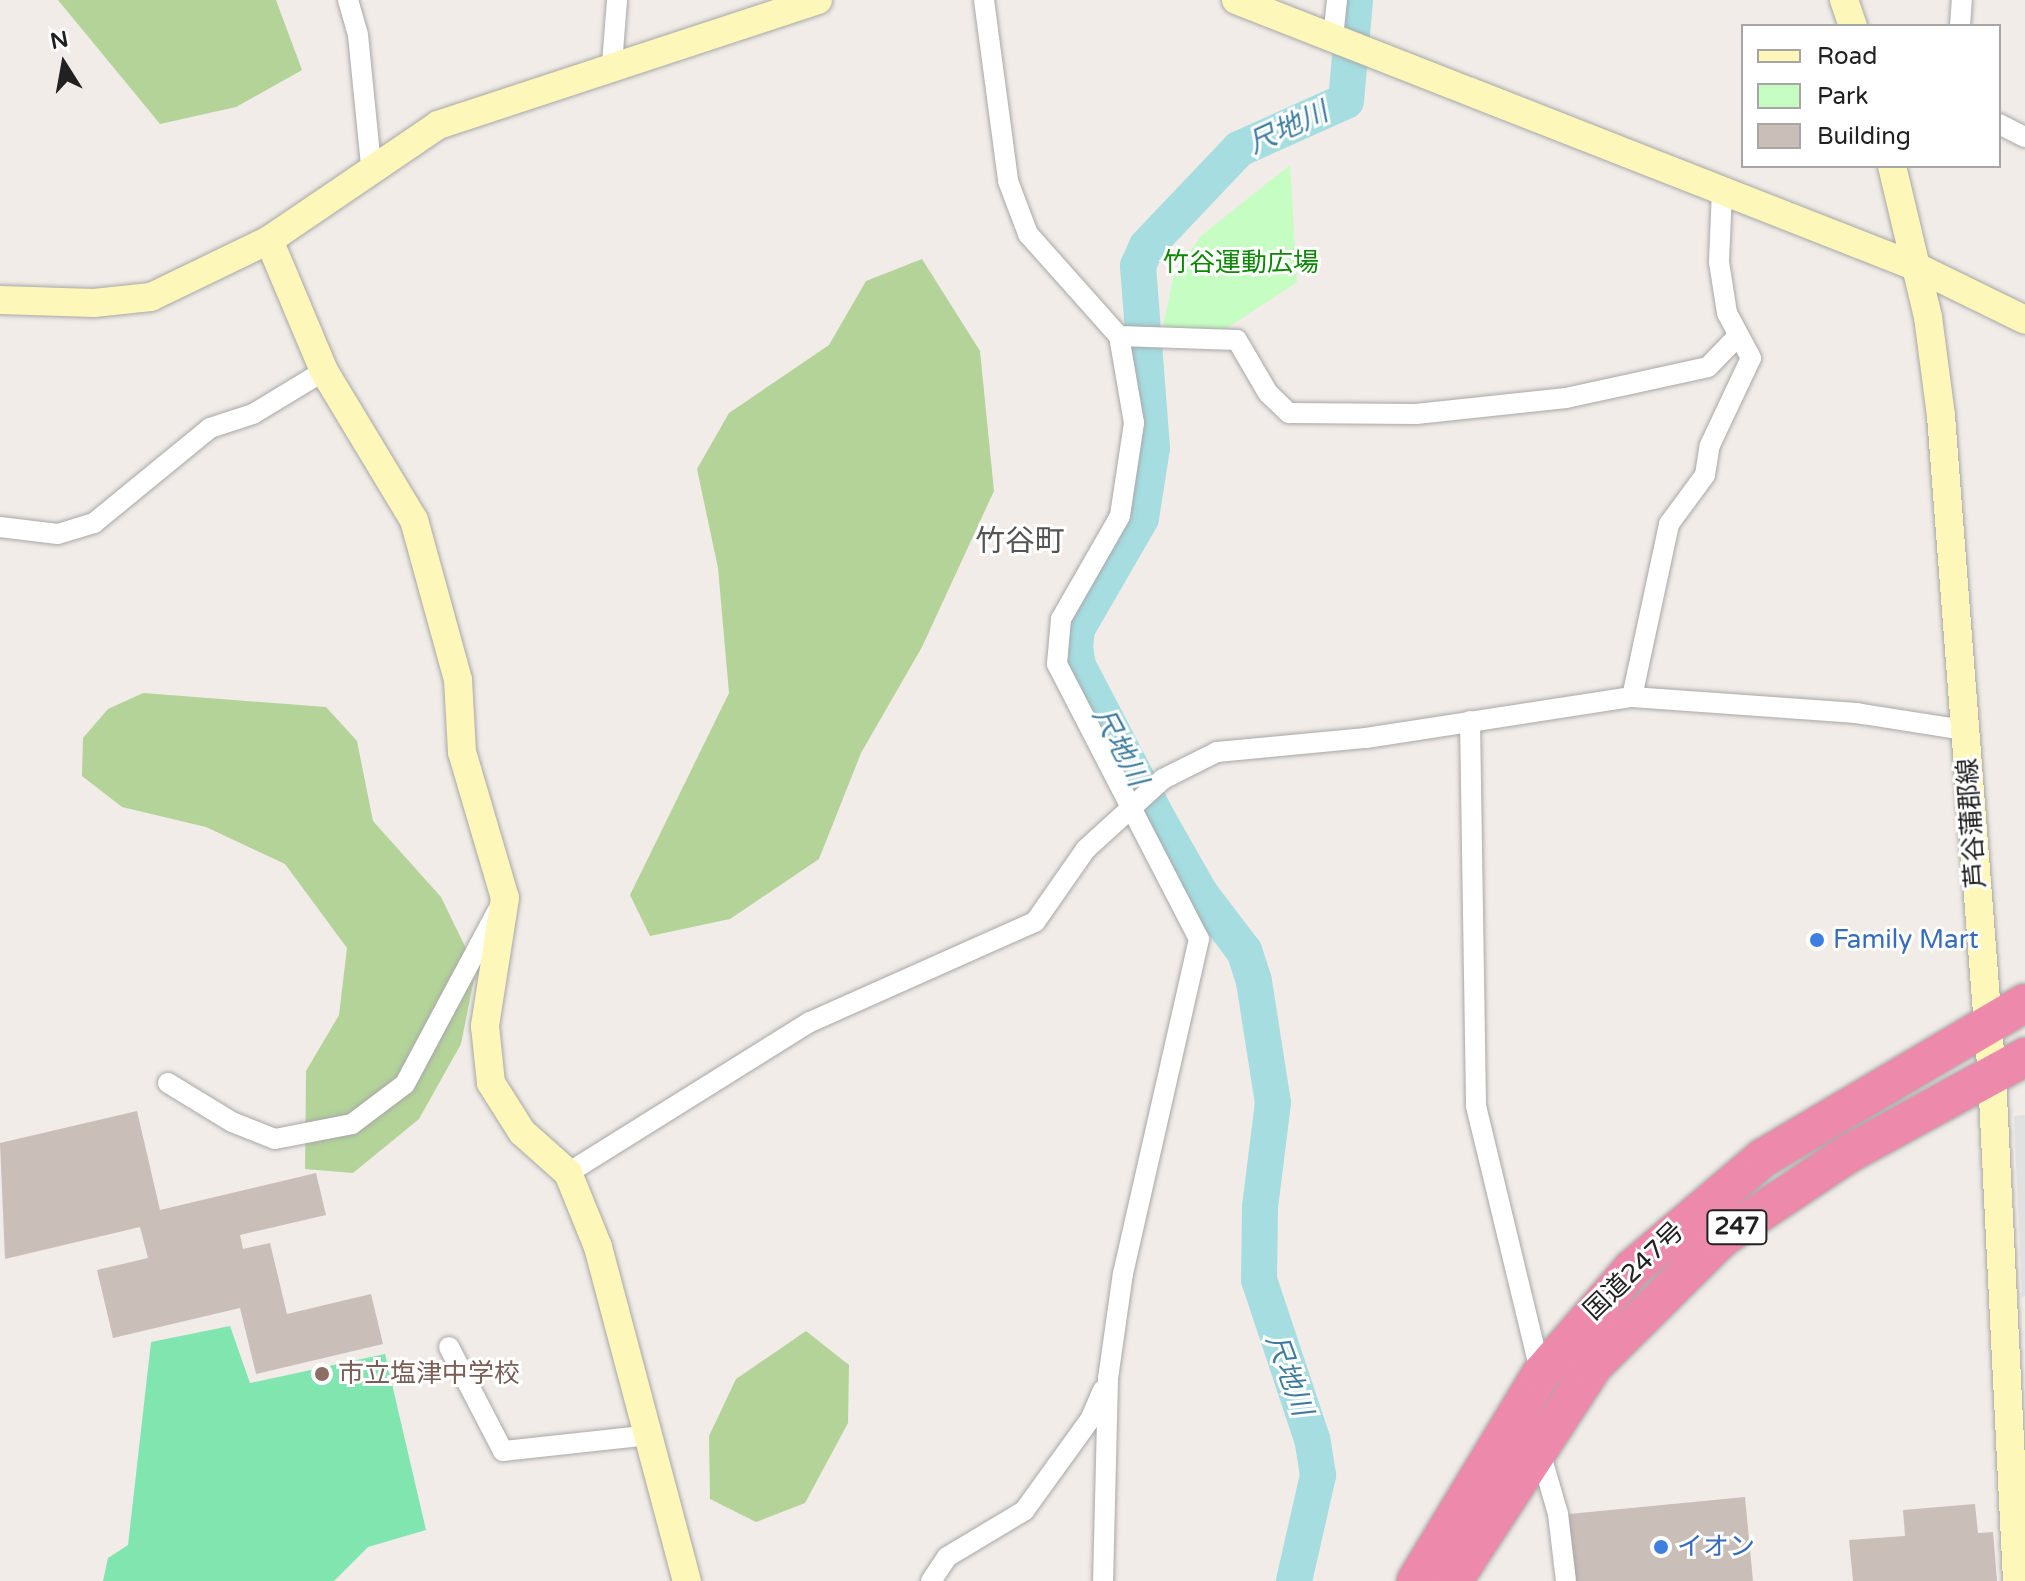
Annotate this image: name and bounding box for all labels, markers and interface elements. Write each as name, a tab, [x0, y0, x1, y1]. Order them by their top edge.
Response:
north arrow	[24, 24, 104, 104]
legend	[1741, 24, 2001, 168]
text: N	[48, 26, 71, 55]
text: Road	[1817, 42, 1877, 71]
text: Park	[1817, 82, 1868, 111]
water label: 尺地川	[1243, 95, 1333, 161]
text: Building	[1817, 122, 1911, 151]
park label: 竹谷運動広場	[1163, 247, 1319, 279]
district label: 竹谷町	[975, 524, 1065, 560]
water label: 尺地川	[1085, 702, 1155, 792]
street label: 芦谷蒲郡線	[1952, 757, 1992, 889]
place label: Family Mart	[1833, 924, 1979, 956]
marker: Family Mart	[1808, 931, 1826, 949]
road number: 247	[1705, 1207, 1769, 1247]
street label: 国道247号	[1577, 1216, 1691, 1326]
water label: 尺地川	[1259, 1330, 1319, 1420]
place label: 市立塩津中学校	[338, 1358, 520, 1390]
marker: 市立塩津中学校	[313, 1365, 331, 1383]
place label: イオン	[1677, 1531, 1755, 1563]
marker: イオン	[1652, 1538, 1670, 1556]

